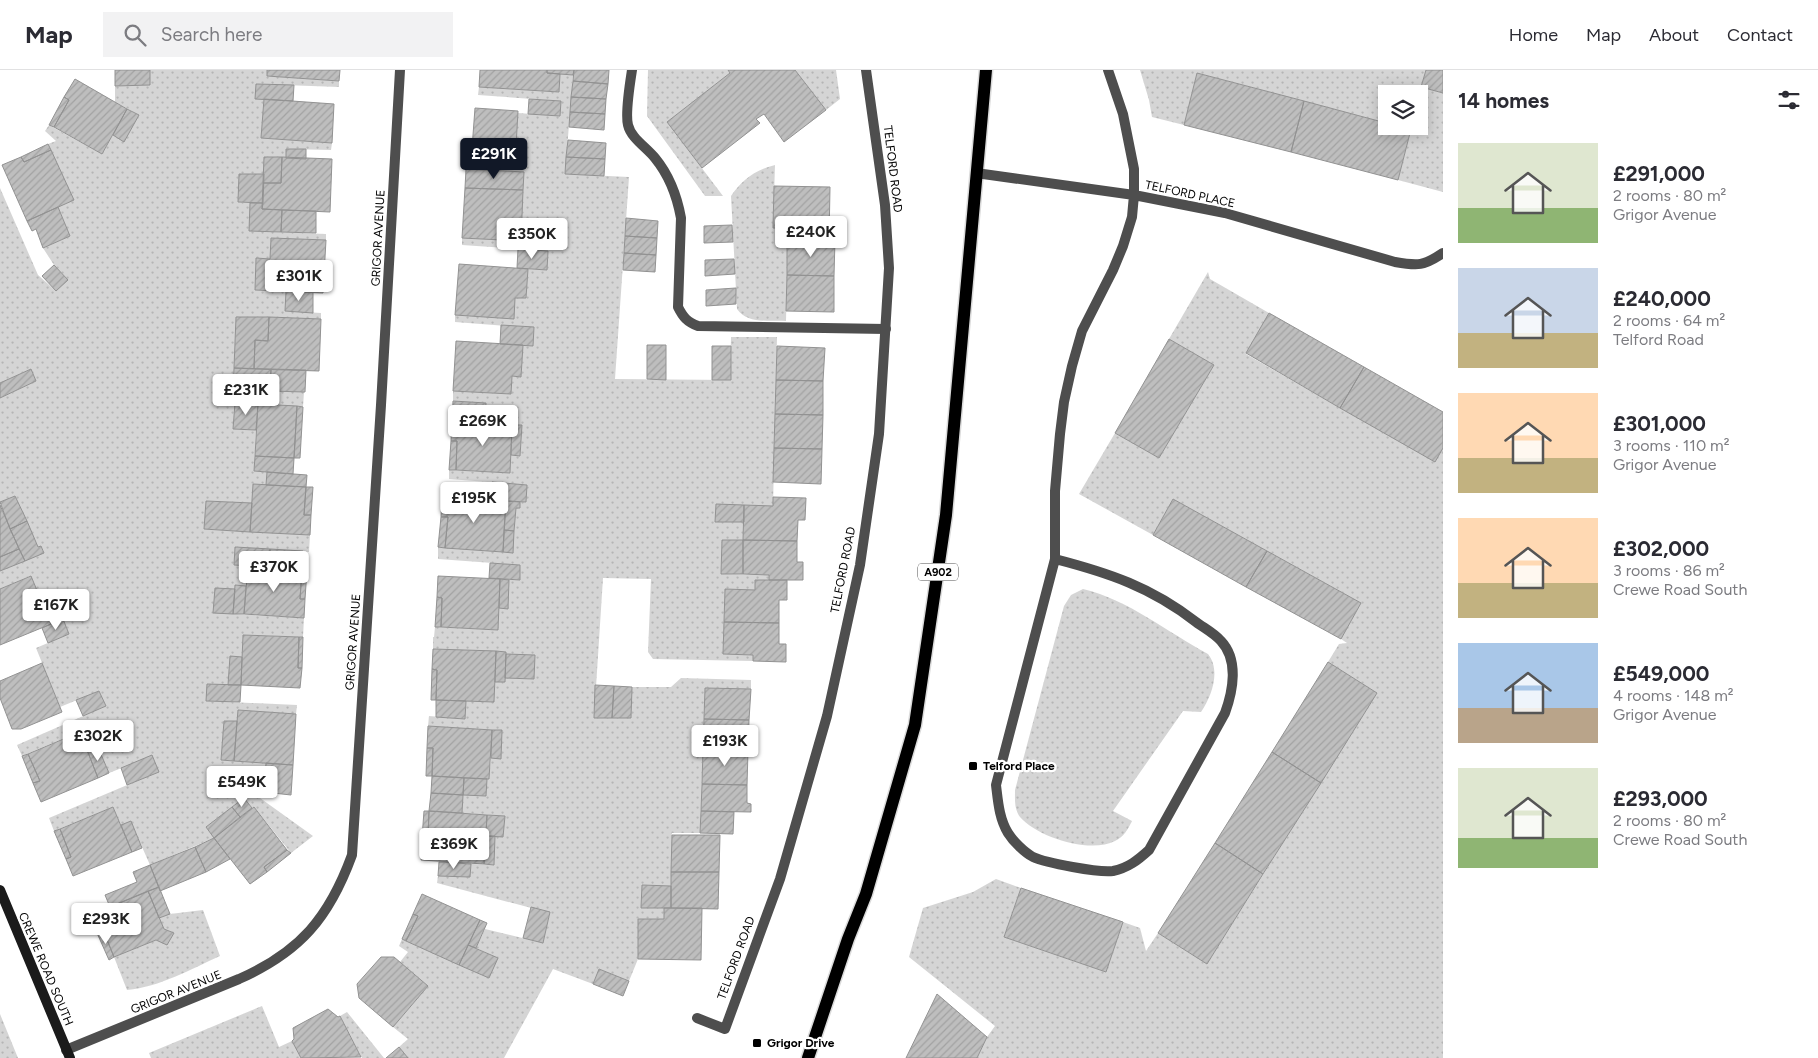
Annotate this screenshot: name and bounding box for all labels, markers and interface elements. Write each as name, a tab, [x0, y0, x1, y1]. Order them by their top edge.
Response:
search box	[103, 12, 453, 57]
text: Map	[25, 20, 73, 49]
icon: search	[121, 21, 149, 49]
text: Search here	[161, 23, 262, 46]
text: Home	[1509, 24, 1558, 46]
text: Map	[1586, 24, 1621, 46]
text: About	[1649, 24, 1699, 46]
text: Contact	[1727, 24, 1793, 46]
map controls	[1378, 85, 1428, 135]
button: layers	[1378, 85, 1428, 135]
icon: filters	[1775, 86, 1803, 114]
text: 14 homes	[1458, 88, 1549, 113]
street label: TELFORD ROAD	[881, 125, 905, 213]
pin: £291K	[459, 138, 529, 180]
text: £291K	[471, 144, 517, 163]
text: £291,000	[1613, 161, 1705, 186]
icon: home	[1498, 163, 1558, 223]
street label: TELFORD PLACE	[1144, 178, 1236, 210]
text: 2 rooms · 80 m²	[1613, 186, 1726, 205]
street label: GRIGOR AVENUE	[368, 189, 388, 287]
text: Grigor Avenue	[1613, 205, 1716, 224]
pin: £240K	[776, 216, 846, 258]
pin: £350K	[497, 218, 567, 260]
text: £240K	[786, 222, 836, 241]
text: £350K	[508, 224, 556, 243]
pin: £301K	[264, 260, 334, 302]
text: £301K	[276, 266, 322, 285]
text: £240,000	[1613, 286, 1711, 311]
icon: home	[1498, 288, 1558, 348]
text: 2 rooms · 64 m²	[1613, 311, 1725, 330]
text: Telford Road	[1613, 330, 1704, 349]
pin: £231K	[211, 374, 281, 416]
text: £231K	[223, 380, 269, 399]
pin: £269K	[448, 404, 518, 447]
text: £269K	[459, 411, 507, 430]
text: £301,000	[1613, 411, 1706, 436]
icon: home	[1498, 413, 1558, 473]
text: 3 rooms · 110 m²	[1613, 436, 1729, 455]
text: Grigor Avenue	[1613, 455, 1716, 474]
pin: £195K	[439, 482, 509, 524]
text: £195K	[451, 488, 497, 507]
street label: TELFORD ROAD	[828, 526, 858, 614]
text: £302,000	[1613, 536, 1709, 561]
icon: home	[1498, 538, 1558, 598]
pin: £370K	[239, 550, 309, 593]
text: £370K	[250, 557, 298, 576]
text: 3 rooms · 86 m²	[1613, 561, 1725, 580]
road number: A902	[918, 564, 958, 581]
text: Crewe Road South	[1613, 580, 1747, 599]
pin: £167K	[21, 588, 91, 631]
street label: GRIGOR AVENUE	[343, 593, 363, 691]
text: £167K	[33, 595, 79, 614]
text: £549,000	[1613, 661, 1709, 686]
icon: home	[1498, 663, 1558, 723]
text: 4 rooms · 148 m²	[1613, 686, 1734, 705]
text: Grigor Avenue	[1613, 705, 1716, 724]
pin: £302K	[63, 720, 133, 762]
pin: £193K	[690, 724, 760, 767]
text: £302K	[74, 726, 122, 745]
text: £193K	[702, 731, 748, 750]
place label: Telford Place	[983, 759, 1055, 773]
marker: Telford Place	[967, 760, 979, 772]
pin: £549K	[207, 766, 277, 808]
text: £549K	[218, 772, 266, 791]
text: £293,000	[1613, 786, 1708, 811]
icon: home	[1498, 788, 1558, 848]
text: 2 rooms · 80 m²	[1613, 811, 1726, 830]
pin: £369K	[419, 828, 489, 870]
text: Crewe Road South	[1613, 830, 1747, 849]
text: £369K	[430, 834, 478, 853]
pin: £293K	[71, 902, 141, 945]
text: £293K	[82, 909, 130, 928]
street label: CREWE ROAD SOUTH	[16, 910, 76, 1028]
street label: TELFORD ROAD	[714, 914, 758, 1002]
street label: GRIGOR AVENUE	[129, 967, 223, 1017]
place label: Grigor Drive	[767, 1036, 835, 1050]
marker: Grigor Drive	[751, 1037, 763, 1049]

